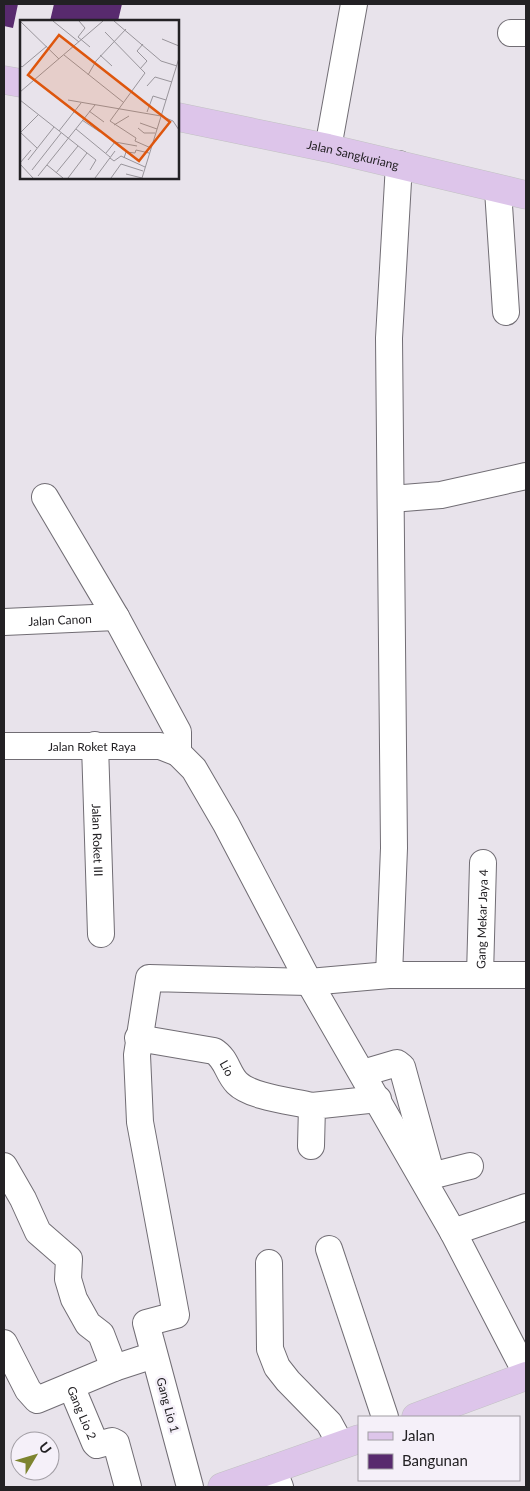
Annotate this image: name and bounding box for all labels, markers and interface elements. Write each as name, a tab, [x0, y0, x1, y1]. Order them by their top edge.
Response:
inset map	[20, 20, 179, 179]
street label: Jalan Sangkuriang	[306, 136, 400, 172]
street label: Jalan Canon	[28, 611, 92, 628]
street label: Jalan Roket Raya	[48, 739, 136, 754]
street label: Jalan Roket III	[89, 803, 107, 877]
street label: Gang Mekar Jaya 4	[473, 869, 490, 969]
street label: Lio	[217, 1057, 238, 1079]
street label: Gang Lio 1	[153, 1376, 183, 1434]
street label: Gang Lio 2	[64, 1384, 100, 1442]
legend	[358, 1416, 520, 1481]
text: Jalan	[402, 1426, 435, 1444]
north arrow	[10, 1431, 60, 1481]
text: U	[36, 1438, 56, 1457]
text: Bangunan	[402, 1451, 468, 1469]

